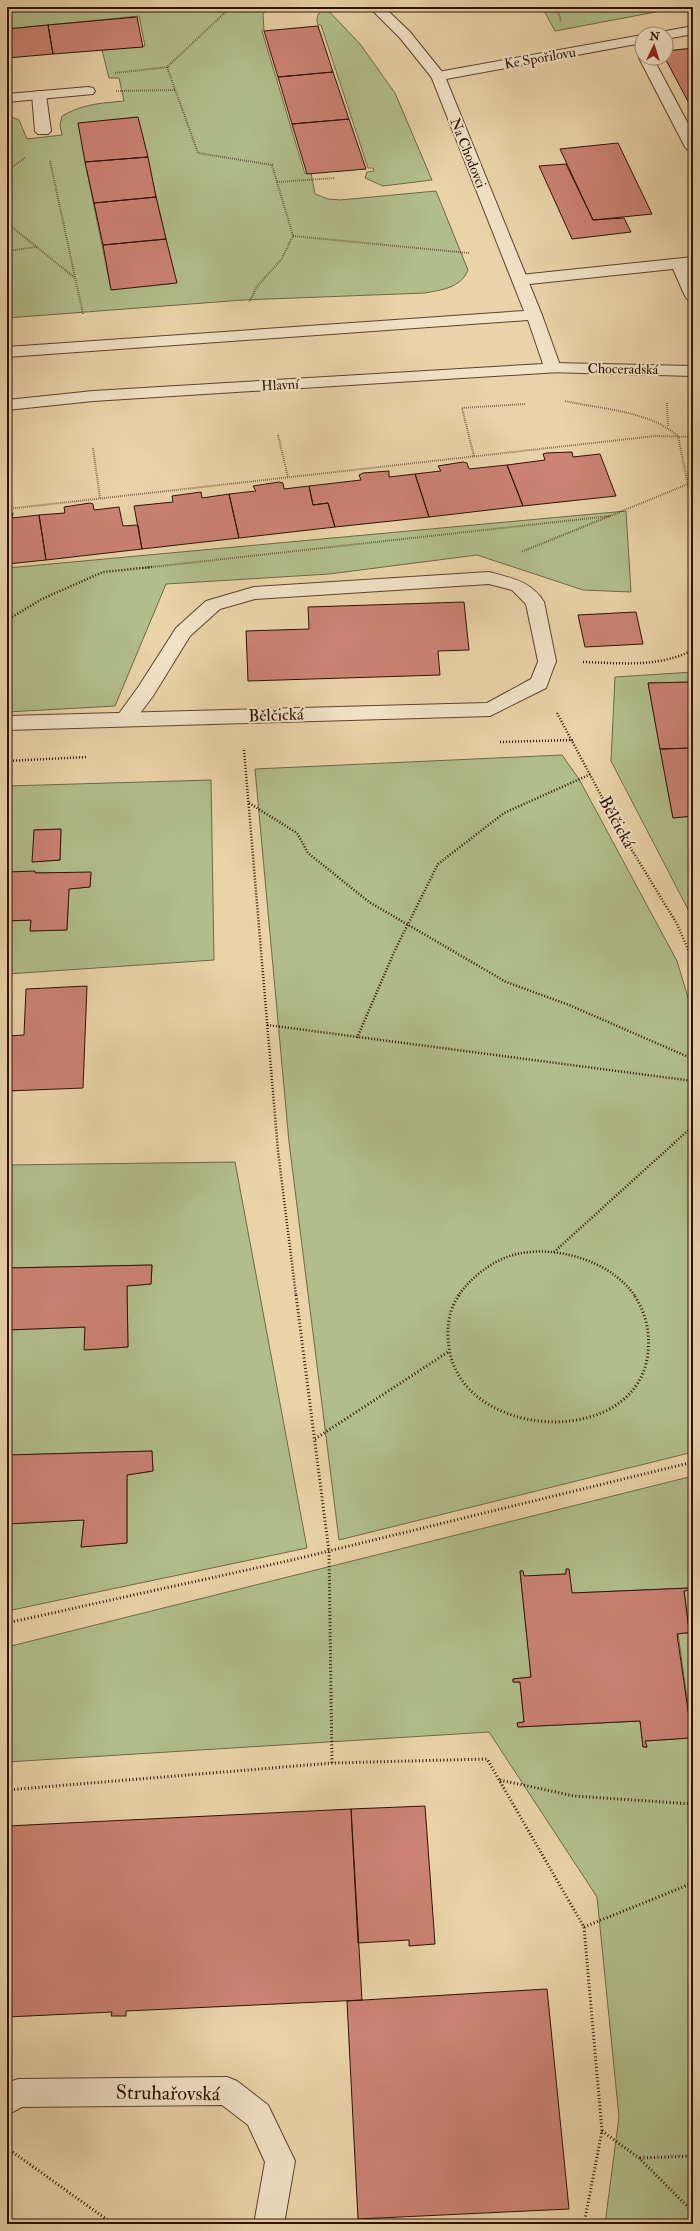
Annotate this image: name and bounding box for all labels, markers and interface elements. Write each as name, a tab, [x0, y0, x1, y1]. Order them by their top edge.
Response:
north arrow	[634, 26, 674, 66]
text: N	[648, 30, 661, 43]
street label: Ke Spořilovu	[503, 43, 577, 74]
street label: Na Chodovci	[446, 115, 490, 191]
street label: Choceradská	[587, 360, 659, 378]
street label: Hlavní	[261, 375, 300, 394]
street label: Bělčická	[248, 704, 305, 726]
street label: Bělčická	[594, 793, 640, 852]
street label: Struhařovská	[116, 2080, 221, 2106]

